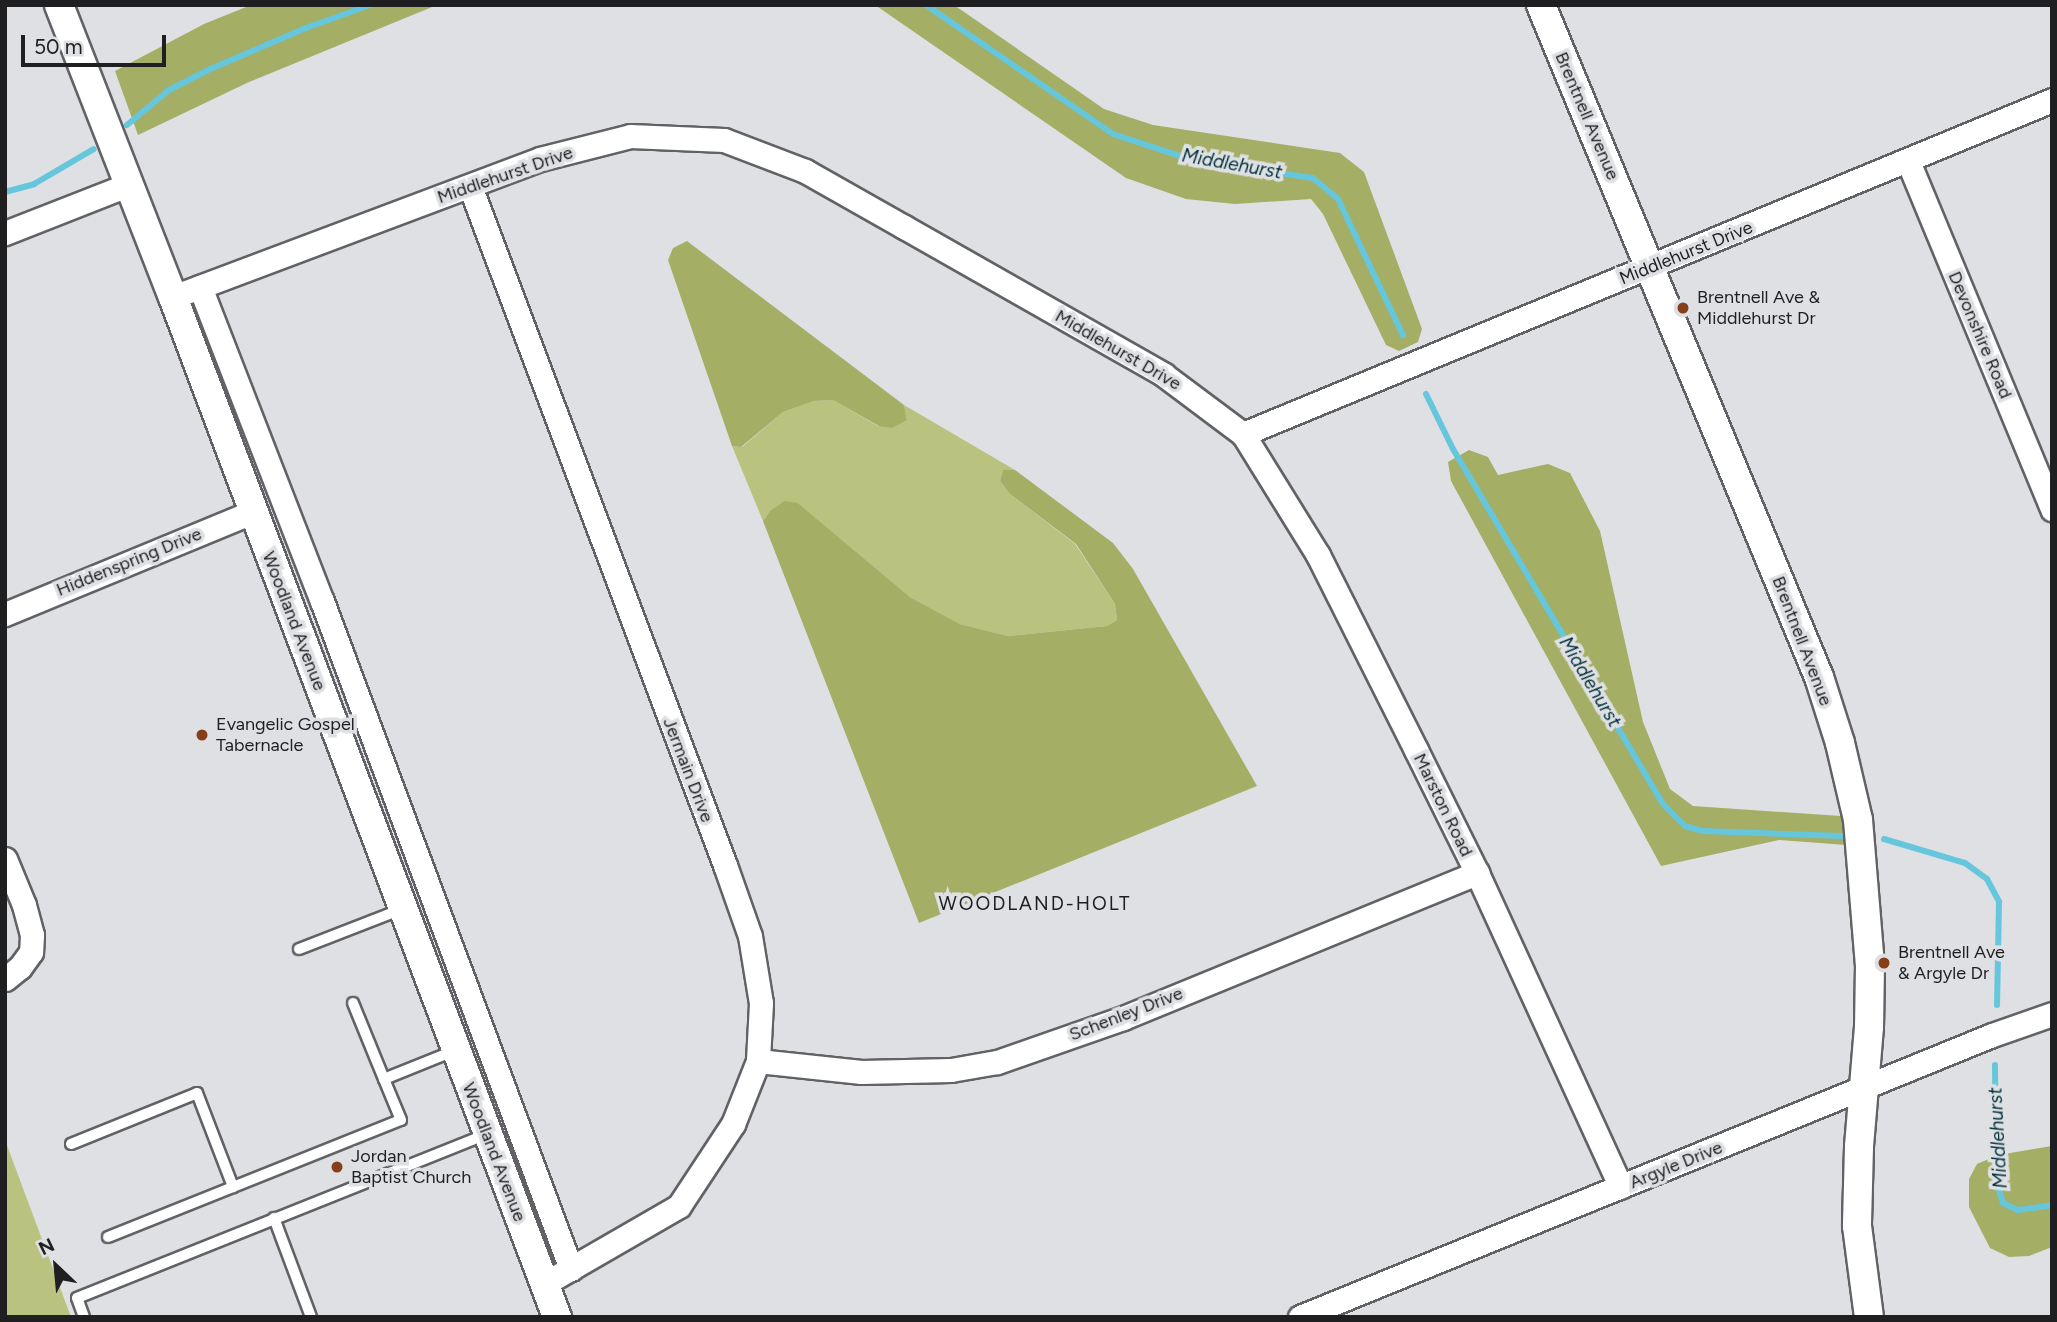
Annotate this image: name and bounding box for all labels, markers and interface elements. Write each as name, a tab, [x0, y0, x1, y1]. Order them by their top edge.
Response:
scale bar	[24, 21, 170, 65]
text: 50 m	[34, 34, 83, 59]
street label: Brentnell Avenue	[1550, 49, 1624, 183]
street label: Middlehurst Drive	[434, 142, 576, 208]
water label: Middlehurst	[1180, 144, 1284, 184]
street label: Middlehurst Drive	[1616, 216, 1756, 290]
street label: Devonshire Road	[1943, 268, 2017, 402]
place label: Brentnell Ave & Middlehurst Dr	[1697, 287, 1820, 330]
marker: Brentnell Ave & Middlehurst Dr	[1675, 300, 1691, 316]
street label: Middlehurst Drive	[1051, 305, 1185, 395]
street label: Hiddenspring Drive	[53, 523, 205, 601]
street label: Woodland Avenue	[258, 549, 330, 693]
street label: Brentnell Avenue	[1767, 573, 1837, 709]
water label: Middlehurst	[1554, 633, 1626, 731]
place label: Evangelic Gospel Tabernacle	[216, 714, 355, 756]
street label: Jermain Drive	[658, 715, 718, 825]
marker: Evangelic Gospel Tabernacle	[194, 727, 210, 743]
street label: Marston Road	[1409, 750, 1477, 860]
district label: WOODLAND-HOLT	[940, 893, 1130, 915]
place label: Brentnell Ave & Argyle Dr	[1898, 942, 2005, 984]
marker: Brentnell Ave & Argyle Dr	[1876, 955, 1892, 971]
street label: Schenley Drive	[1066, 982, 1186, 1046]
street label: Woodland Avenue	[458, 1080, 530, 1224]
water label: Middlehurst	[1984, 1087, 2012, 1189]
street label: Argyle Drive	[1626, 1137, 1726, 1193]
place label: Jordan Baptist Church	[351, 1146, 471, 1188]
marker: Jordan Baptist Church	[329, 1159, 345, 1175]
north arrow	[21, 1231, 91, 1301]
text: N	[35, 1233, 58, 1260]

